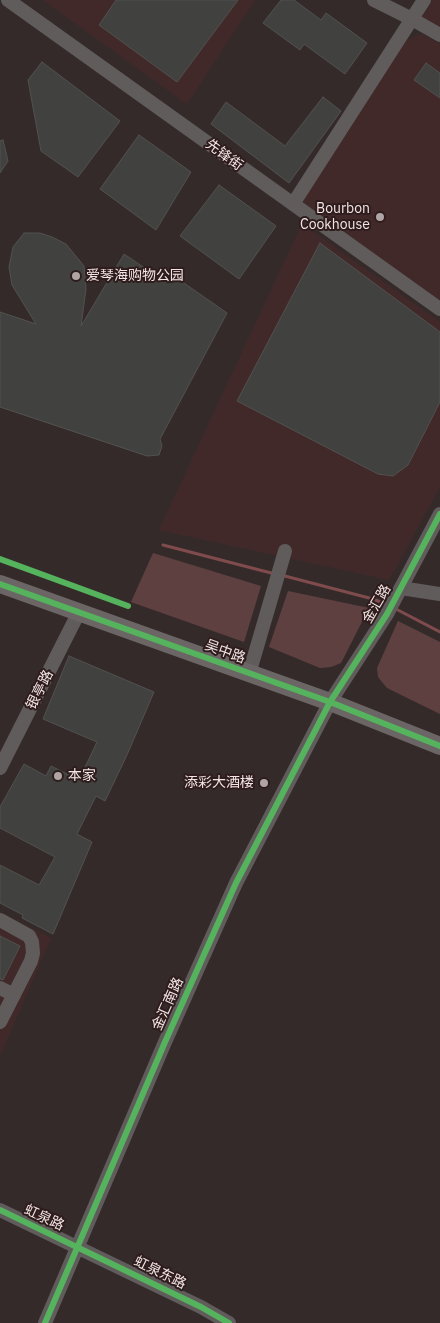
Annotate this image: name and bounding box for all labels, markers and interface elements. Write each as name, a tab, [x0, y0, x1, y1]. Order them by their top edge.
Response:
street label: 先锋街	[202, 136, 246, 174]
place label: Bourbon Cookhouse	[300, 201, 370, 233]
marker: Bourbon Cookhouse	[374, 211, 386, 223]
place label: 爱琴海购物公园	[86, 268, 184, 284]
marker: 爱琴海购物公园	[70, 270, 82, 282]
street label: 金汇路	[359, 582, 395, 626]
street label: 吴中路	[202, 637, 248, 667]
street label: 银亭路	[23, 667, 57, 713]
place label: 本家	[68, 768, 96, 784]
marker: 本家	[52, 770, 64, 782]
place label: 添彩大酒楼	[184, 775, 254, 791]
marker: 添彩大酒楼	[258, 777, 270, 789]
street label: 金汇南路	[149, 975, 187, 1033]
street label: 虹泉路	[21, 1202, 67, 1234]
street label: 虹泉东路	[131, 1253, 189, 1293]

